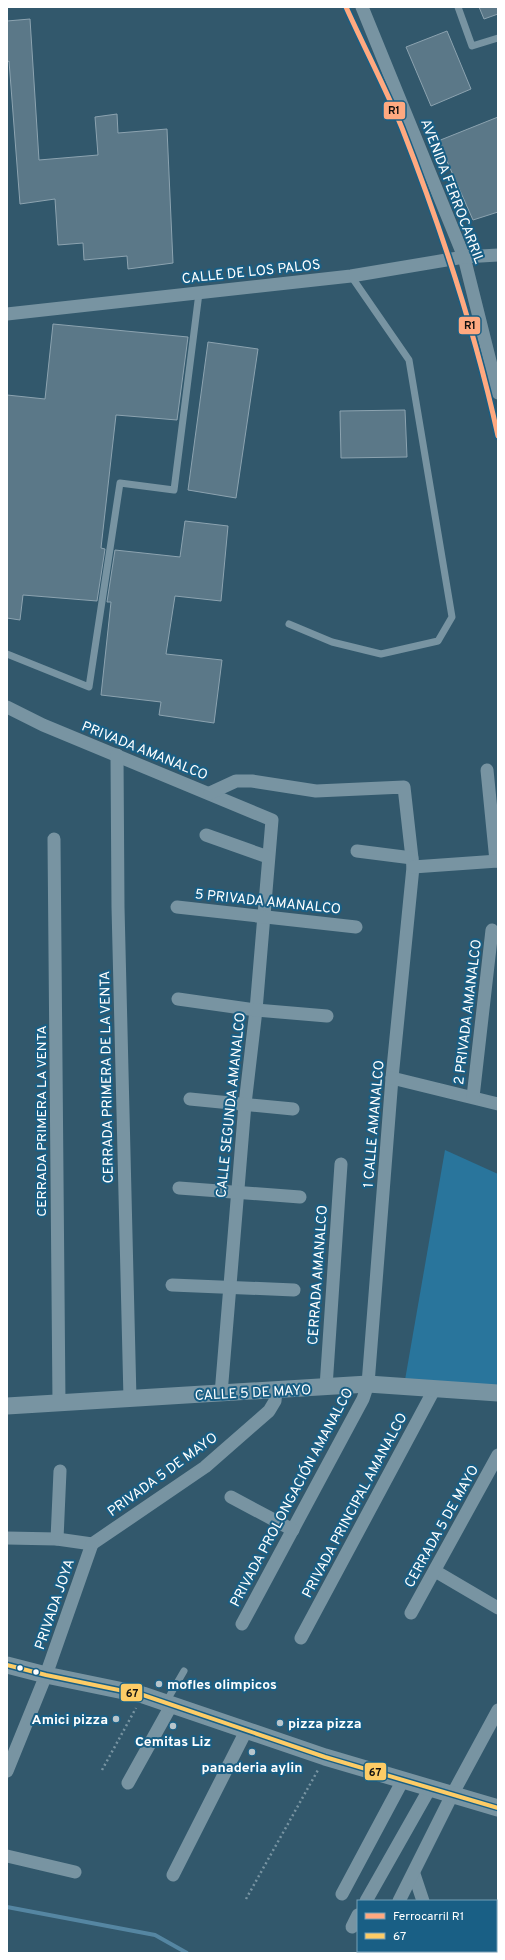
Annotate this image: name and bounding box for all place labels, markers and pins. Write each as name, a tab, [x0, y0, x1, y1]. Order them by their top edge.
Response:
unlabelled marker	[15, 1663, 25, 1673]
unlabelled marker	[31, 1667, 41, 1677]
place label: mofles olimpicos	[167, 1677, 277, 1694]
marker: mofles olimpicos	[154, 1679, 164, 1689]
place label: Amici pizza	[32, 1712, 108, 1729]
marker: Amici pizza	[111, 1714, 121, 1724]
place label: pizza pizza	[288, 1716, 362, 1733]
marker: pizza pizza	[275, 1718, 285, 1728]
marker: Cemitas Liz	[168, 1721, 178, 1731]
place label: Cemitas Liz	[135, 1734, 211, 1751]
marker: panaderia aylin	[247, 1747, 257, 1757]
place label: panaderia aylin	[201, 1760, 303, 1777]

